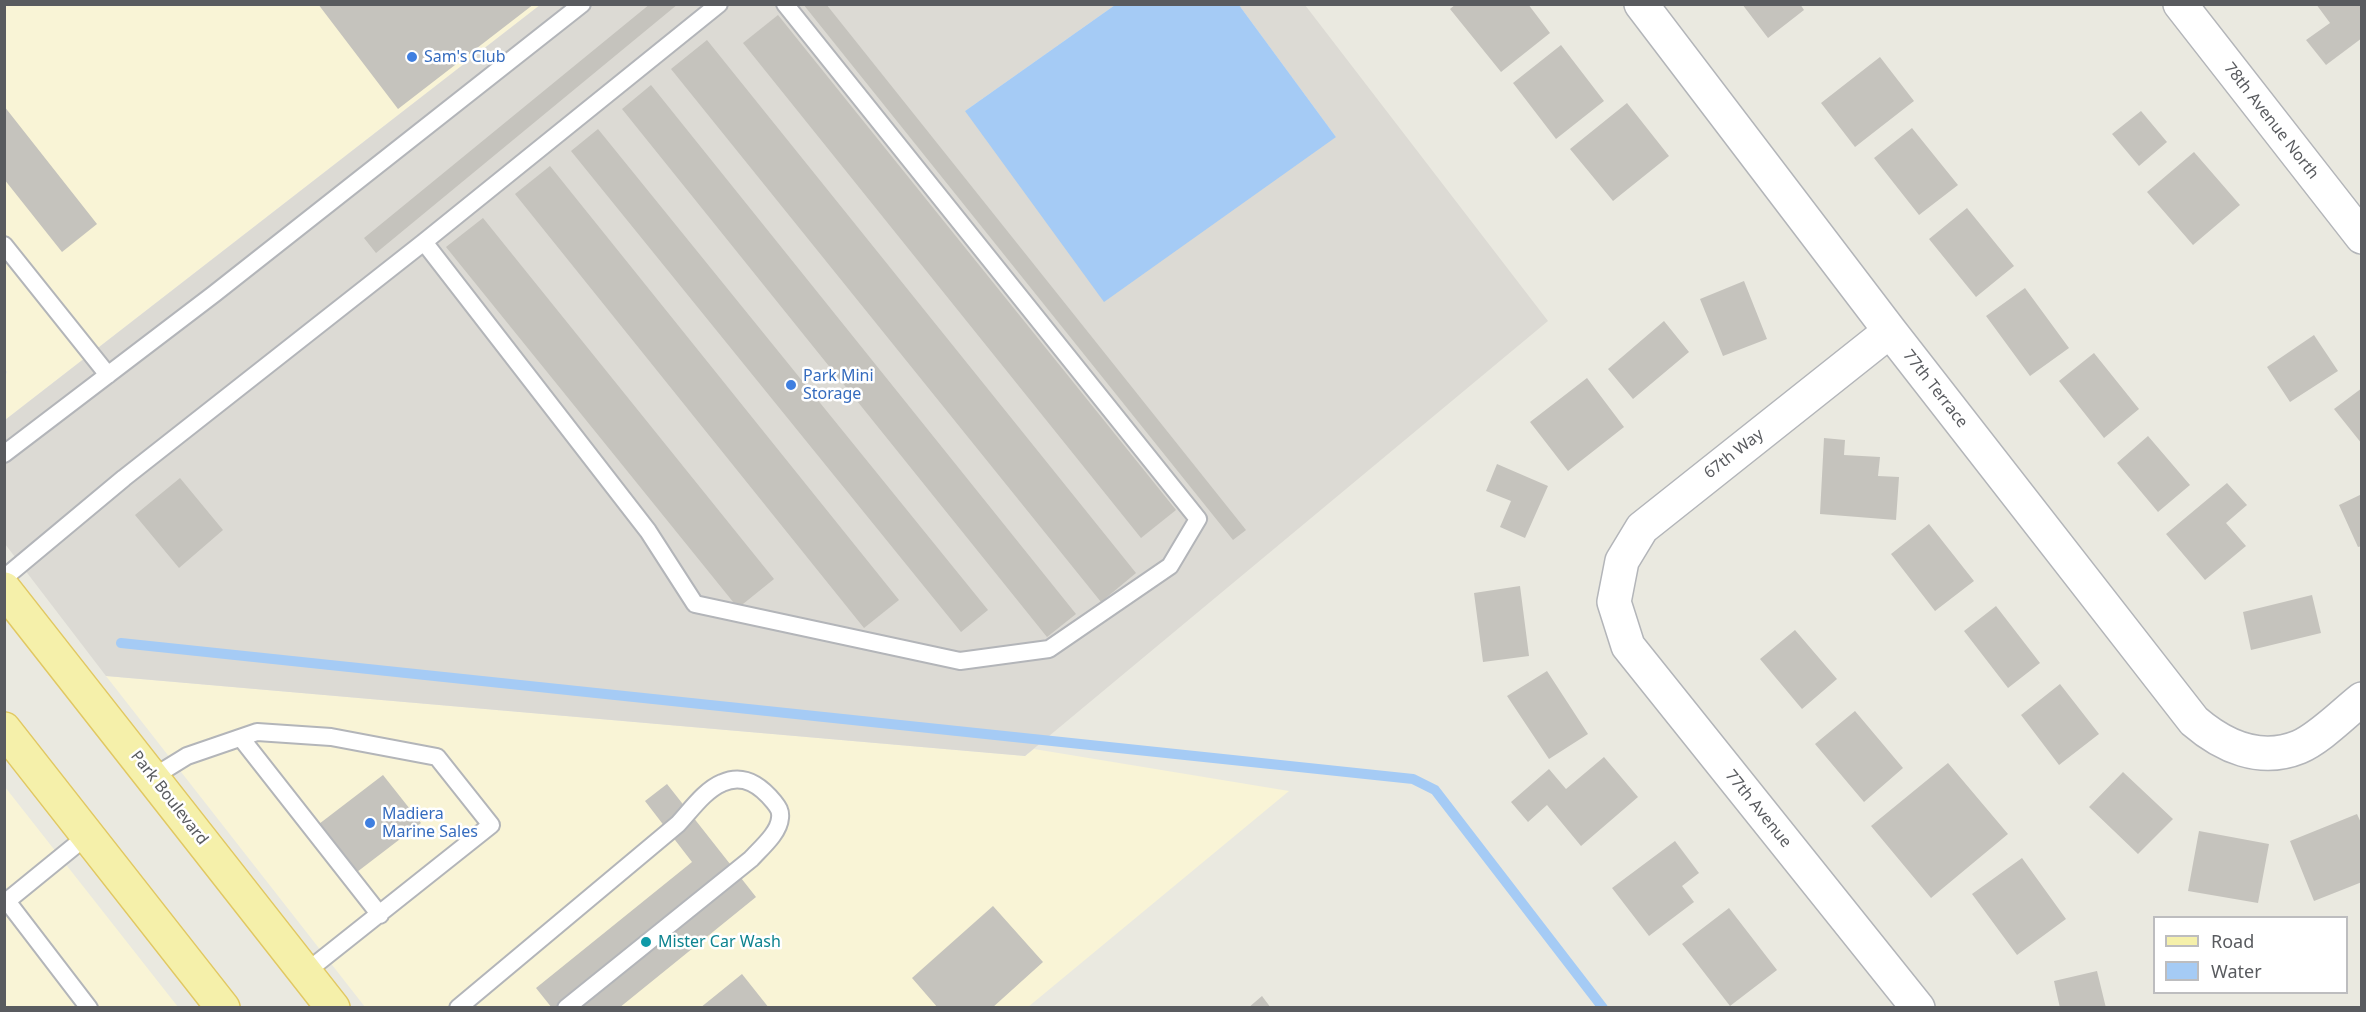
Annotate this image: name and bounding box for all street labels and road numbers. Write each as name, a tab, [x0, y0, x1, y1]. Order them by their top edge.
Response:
street label: 78th Avenue North	[2220, 59, 2322, 183]
street label: 77th Terrace	[1899, 346, 1971, 432]
street label: 67th Way	[1701, 425, 1767, 483]
street label: Park Boulevard	[126, 747, 212, 849]
street label: 77th Avenue	[1721, 766, 1795, 852]

